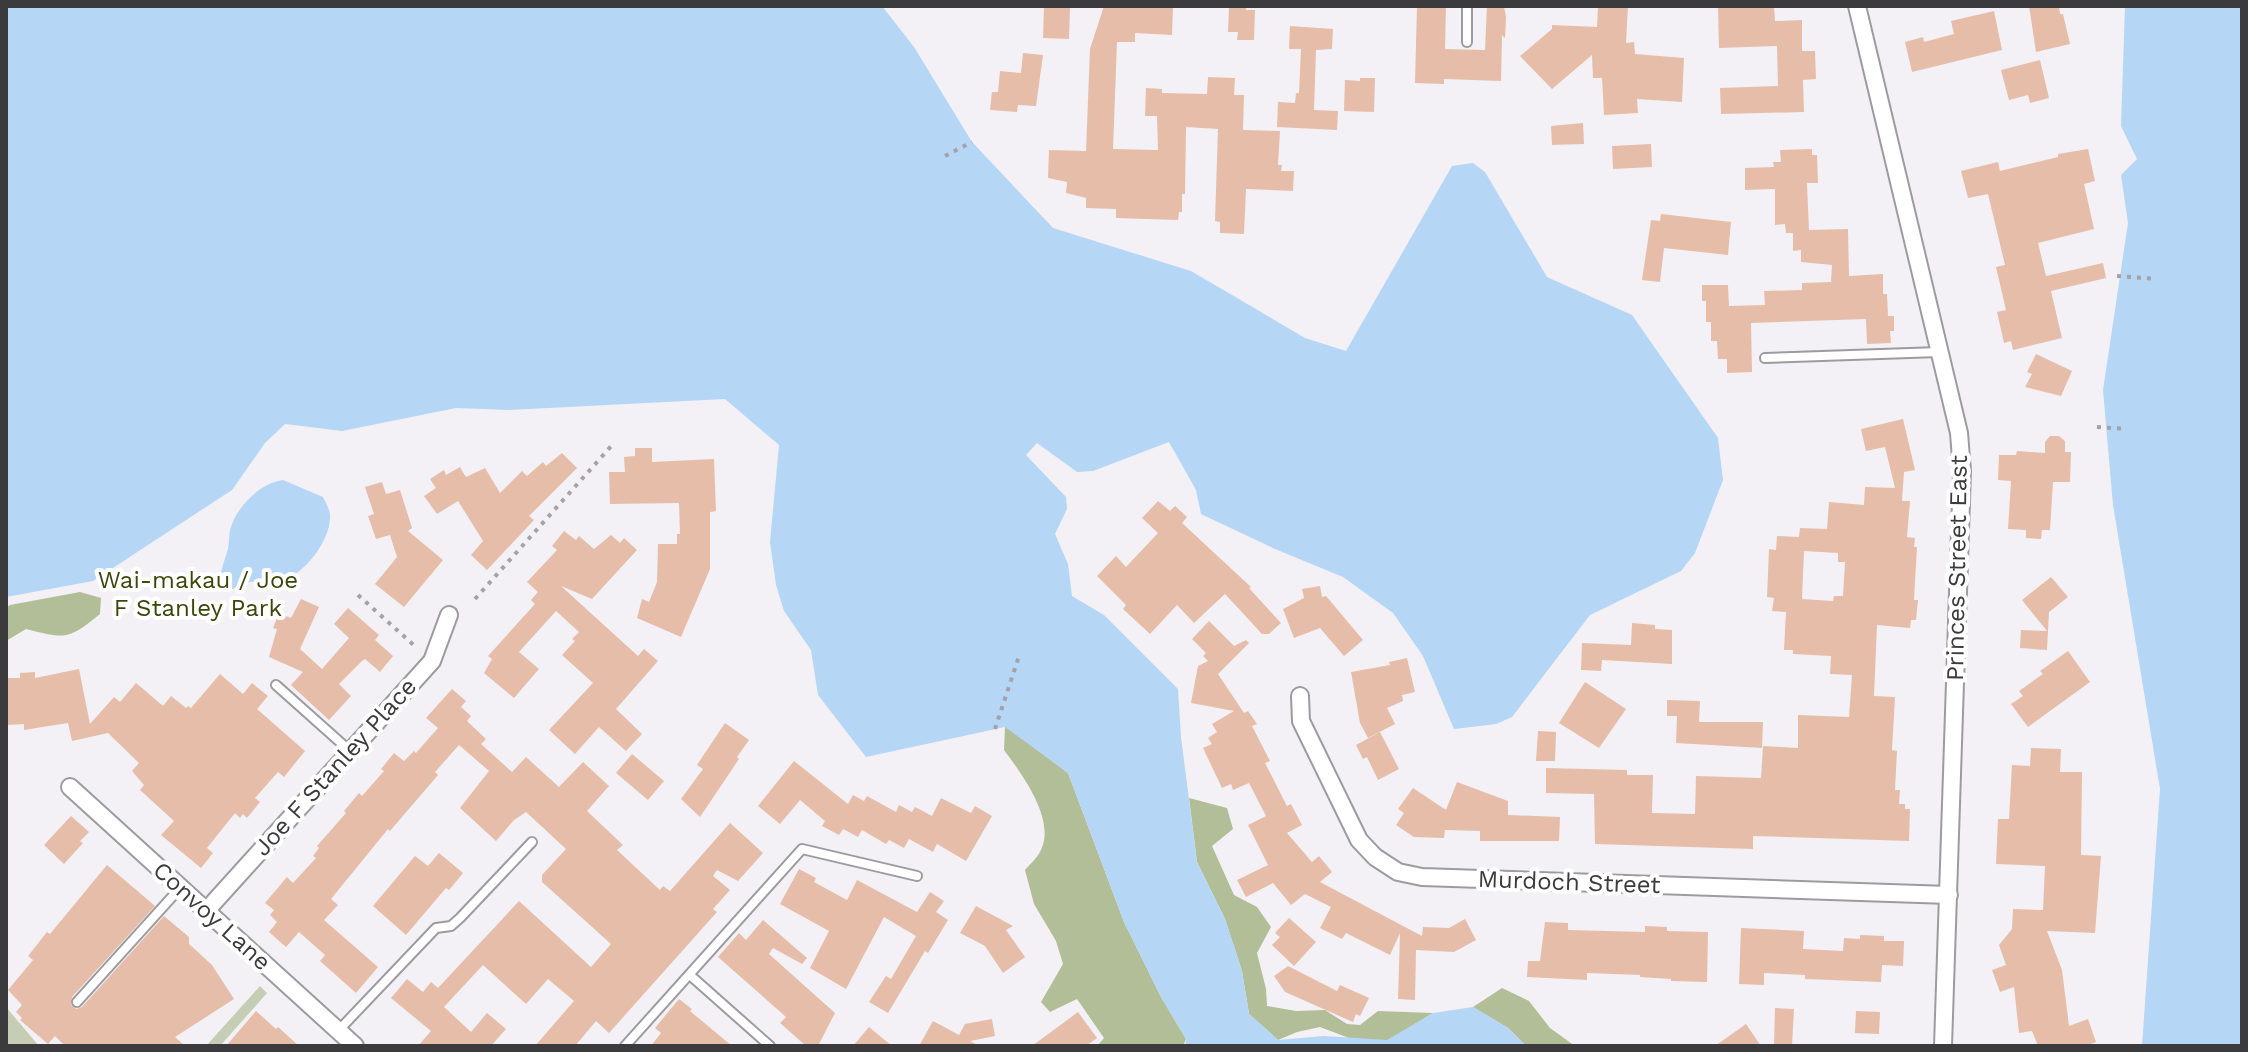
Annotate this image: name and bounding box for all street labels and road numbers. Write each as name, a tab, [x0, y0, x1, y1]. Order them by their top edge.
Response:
street label: Princes Street East	[1941, 455, 1973, 681]
street label: Joe F Stanley Place	[248, 672, 422, 862]
street label: Convoy Lane	[147, 856, 277, 976]
street label: Murdoch Street	[1477, 865, 1661, 899]

